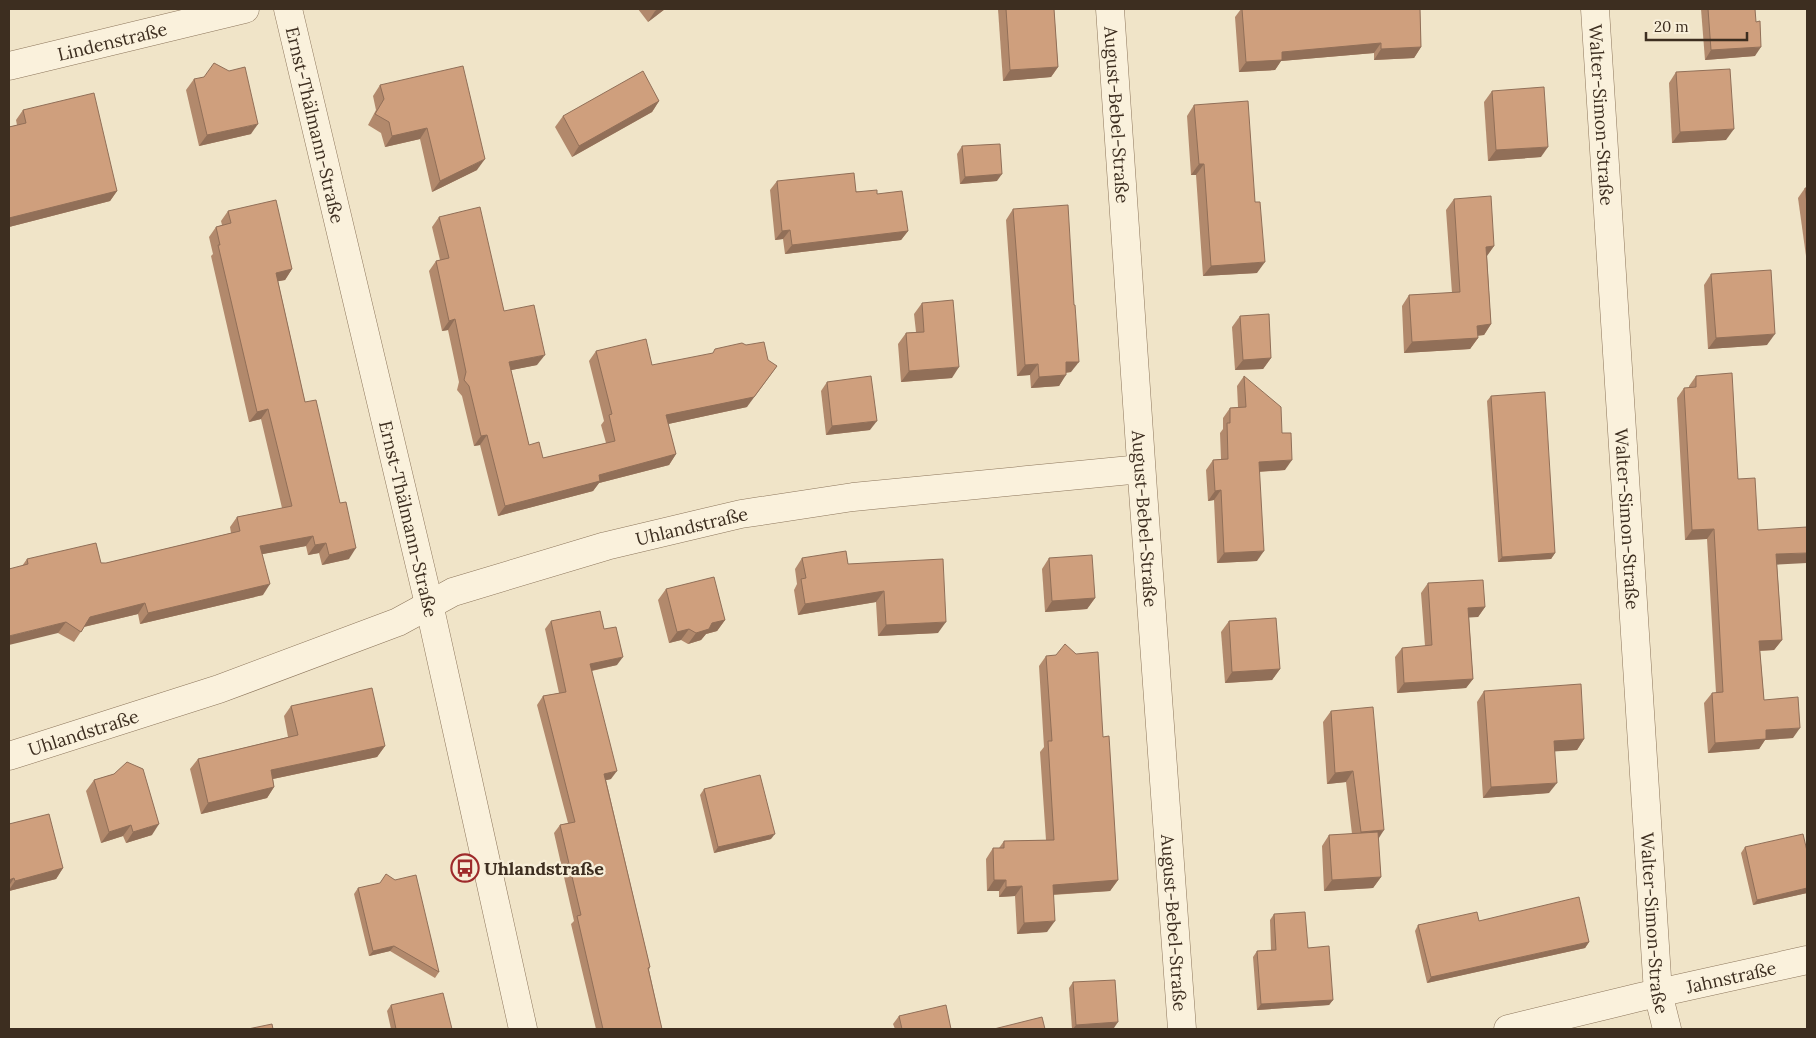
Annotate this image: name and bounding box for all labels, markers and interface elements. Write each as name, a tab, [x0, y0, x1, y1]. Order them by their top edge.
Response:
scale bar	[1646, 10, 1747, 42]
street label: Lindenstraße	[55, 17, 169, 65]
text: 20 m	[1654, 17, 1689, 36]
street label: Walter-Simon-Straße	[1584, 23, 1619, 206]
street label: Ernst-Thälmann-Straße	[281, 24, 350, 226]
street label: August-Bebel-Straße	[1100, 24, 1135, 204]
street label: Ernst-Thälmann-Straße	[374, 418, 443, 620]
street label: Walter-Simon-Straße	[1610, 428, 1645, 611]
street label: August-Bebel-Straße	[1127, 429, 1163, 608]
street label: Uhlandstraße	[633, 502, 749, 550]
street label: Uhlandstraße	[25, 704, 142, 761]
street label: August-Bebel-Straße	[1156, 832, 1192, 1012]
street label: Walter-Simon-Straße	[1636, 832, 1674, 1016]
bus stop icon: Uhlandstraße	[450, 853, 480, 883]
place label: Uhlandstraße	[484, 857, 604, 880]
street label: Jahnstraße	[1683, 956, 1778, 998]

